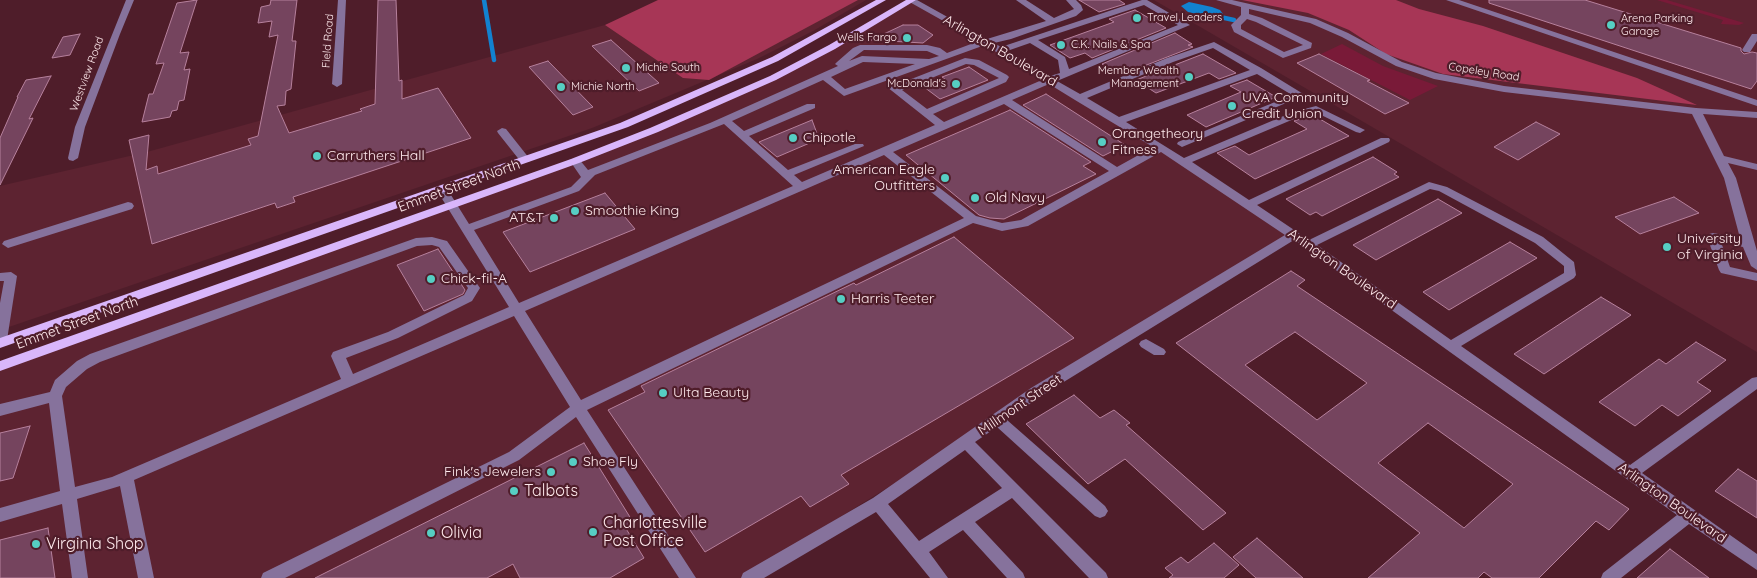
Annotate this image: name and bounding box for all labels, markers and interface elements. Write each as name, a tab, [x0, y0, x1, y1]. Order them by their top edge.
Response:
place label: Travel Leaders	[1147, 11, 1222, 25]
street label: Arlington Boulevard	[940, 12, 1060, 90]
marker: Travel Leaders	[1131, 12, 1143, 24]
place label: Arena Parking Garage	[1621, 12, 1693, 38]
street label: Field Road	[320, 14, 336, 68]
marker: Arena Parking Garage	[1605, 19, 1617, 31]
place label: Wells Fargo	[837, 31, 897, 45]
marker: Wells Fargo	[901, 32, 913, 44]
street label: Westview Road	[67, 35, 107, 113]
place label: C.K. Nails & Spa	[1071, 38, 1150, 52]
marker: C.K. Nails & Spa	[1055, 39, 1067, 51]
street label: Copeley Road	[1447, 60, 1521, 84]
place label: Michie South	[636, 61, 700, 75]
marker: Michie South	[620, 62, 632, 74]
place label: Member Wealth Management	[1098, 64, 1179, 90]
marker: Member Wealth Management	[1183, 71, 1195, 83]
place label: McDonald's	[887, 77, 946, 91]
marker: McDonald's	[950, 78, 962, 90]
place label: Michie North	[571, 80, 635, 94]
marker: Michie North	[555, 81, 567, 93]
place label: UVA Community Credit Union	[1242, 90, 1349, 122]
marker: UVA Community Credit Union	[1226, 100, 1238, 112]
place label: Orangetheory Fitness	[1112, 126, 1203, 158]
place label: Chipotle	[803, 130, 856, 146]
marker: Chipotle	[787, 132, 799, 144]
marker: Orangetheory Fitness	[1096, 136, 1108, 148]
place label: Carruthers Hall	[327, 148, 425, 164]
marker: Carruthers Hall	[311, 150, 323, 162]
street label: Emmet Street North	[396, 156, 522, 216]
place label: American Eagle Outfitters	[833, 162, 935, 194]
marker: American Eagle Outfitters	[939, 172, 951, 184]
place label: Old Navy	[985, 190, 1045, 206]
marker: Old Navy	[969, 192, 981, 204]
place label: Smoothie King	[585, 203, 679, 219]
marker: Smoothie King	[569, 205, 581, 217]
place label: AT&T	[509, 210, 544, 226]
marker: AT&T	[548, 212, 560, 224]
street label: Arlington Boulevard	[1285, 225, 1399, 313]
place label: University of Virginia	[1677, 231, 1743, 264]
marker: University of Virginia	[1661, 241, 1673, 253]
place label: Chick-fil-A	[441, 271, 507, 287]
marker: Chick-fil-A	[425, 273, 437, 285]
place label: Harris Teeter	[851, 291, 934, 307]
street label: Emmet Street North	[14, 293, 140, 353]
marker: Harris Teeter	[835, 293, 847, 305]
street label: Millmont Street	[975, 371, 1065, 439]
place label: Ulta Beauty	[673, 385, 749, 401]
marker: Ulta Beauty	[657, 387, 669, 399]
place label: Shoe Fly	[583, 454, 638, 470]
marker: Shoe Fly	[567, 456, 579, 468]
street label: Arlington Boulevard	[1615, 459, 1729, 547]
place label: Fink's Jewelers	[444, 464, 541, 480]
marker: Fink's Jewelers	[545, 466, 557, 478]
place label: Talbots	[524, 481, 578, 501]
marker: Talbots	[508, 485, 520, 497]
place label: Charlottesville Post Office	[603, 513, 707, 551]
place label: Olivia	[441, 523, 482, 543]
marker: Charlottesville Post Office	[587, 526, 599, 538]
marker: Olivia	[425, 527, 437, 539]
place label: Virginia Shop	[46, 534, 144, 554]
marker: Virginia Shop	[30, 538, 42, 550]

